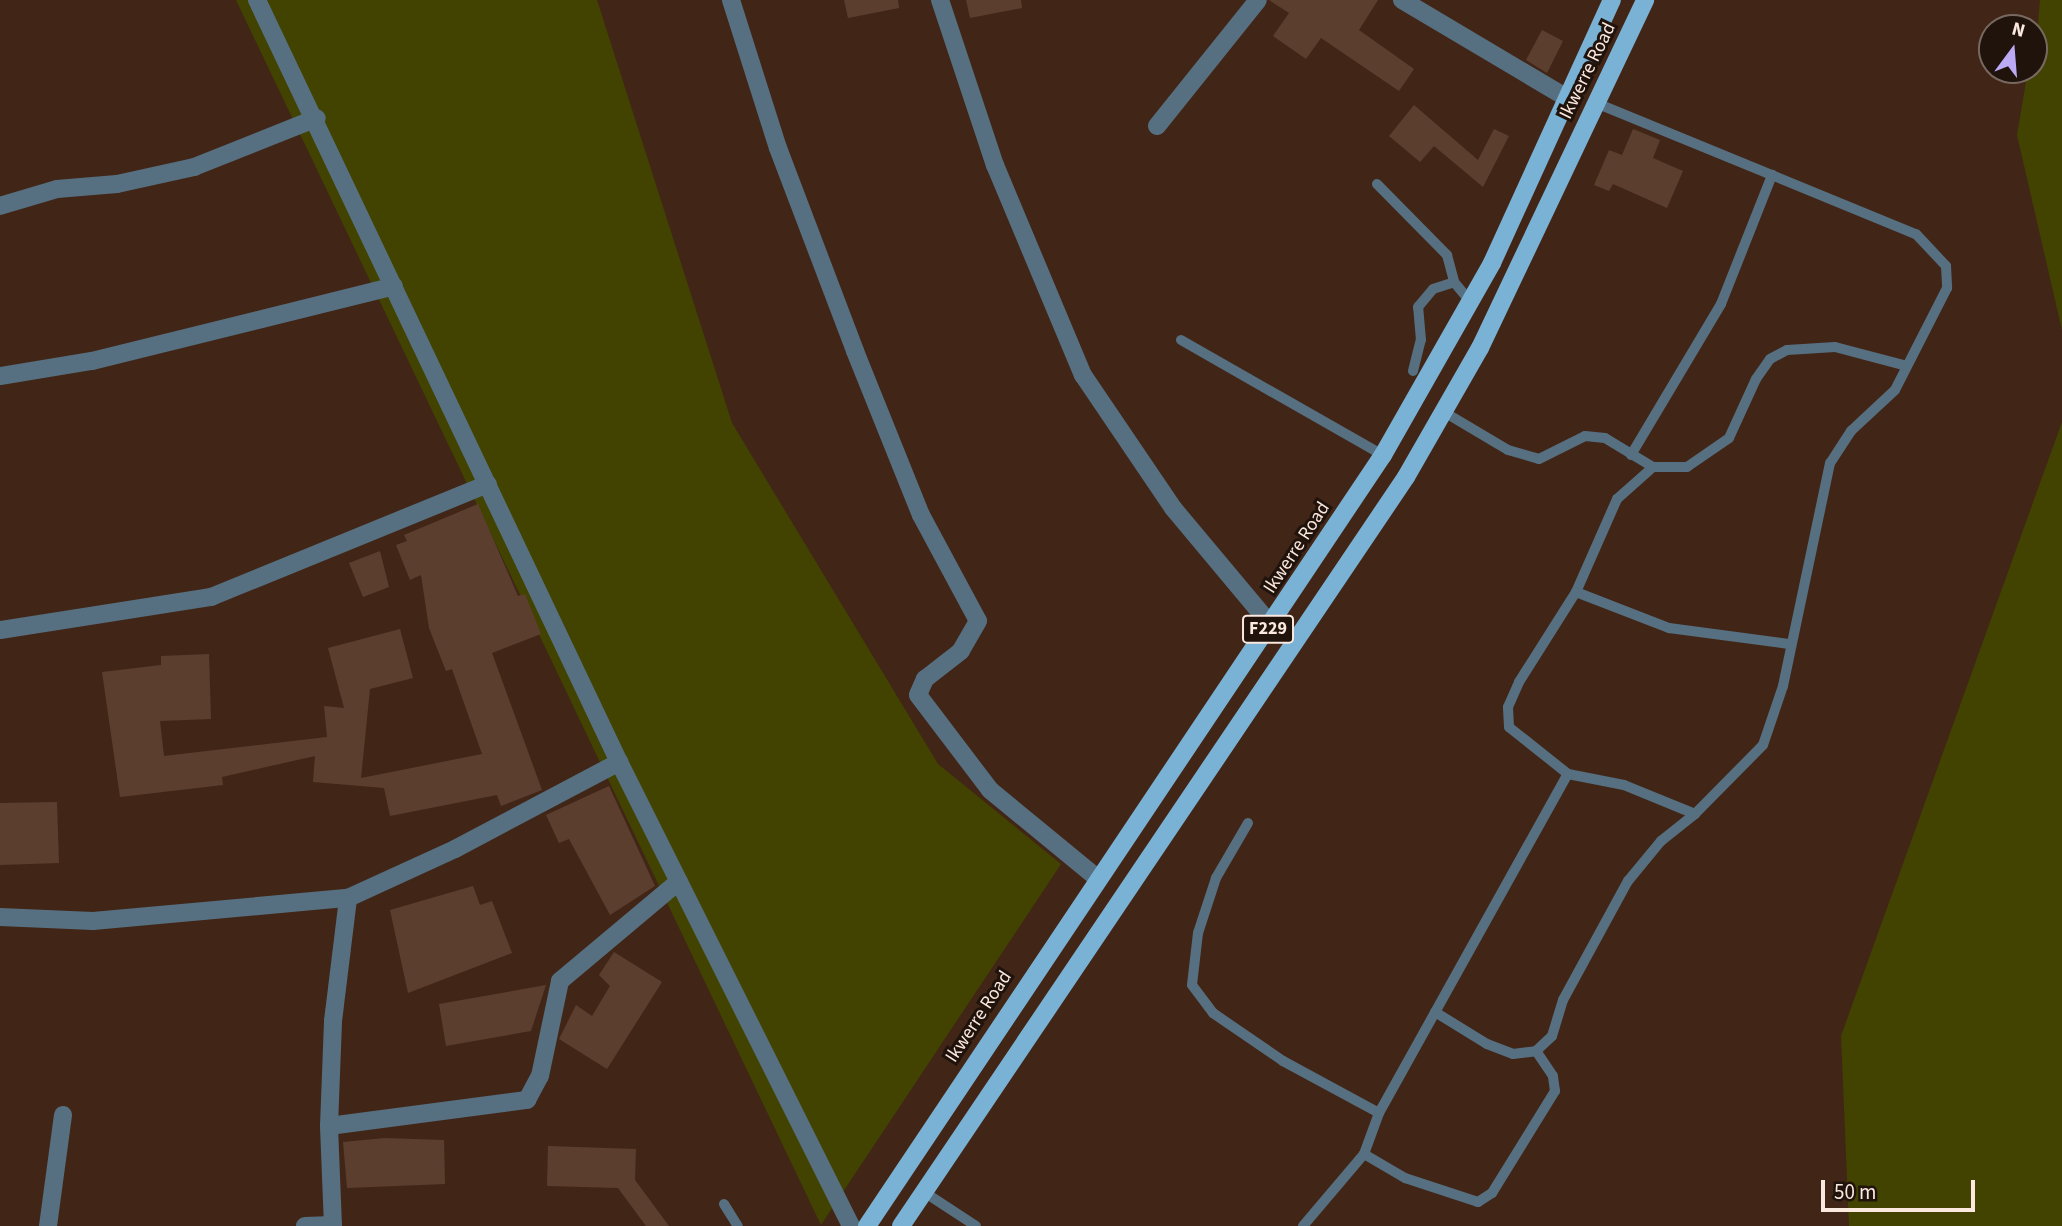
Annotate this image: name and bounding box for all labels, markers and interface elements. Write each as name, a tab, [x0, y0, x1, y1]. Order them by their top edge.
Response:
north arrow	[1978, 14, 2048, 84]
text: N	[2009, 16, 2028, 45]
street label: Ikwerre Road	[1555, 19, 1621, 123]
street label: Ikwerre Road	[1259, 498, 1335, 598]
road number: F229	[1242, 614, 1294, 644]
street label: Ikwerre Road	[941, 967, 1017, 1067]
scale bar	[1824, 1166, 1978, 1210]
text: 50 m	[1834, 1177, 1876, 1207]

